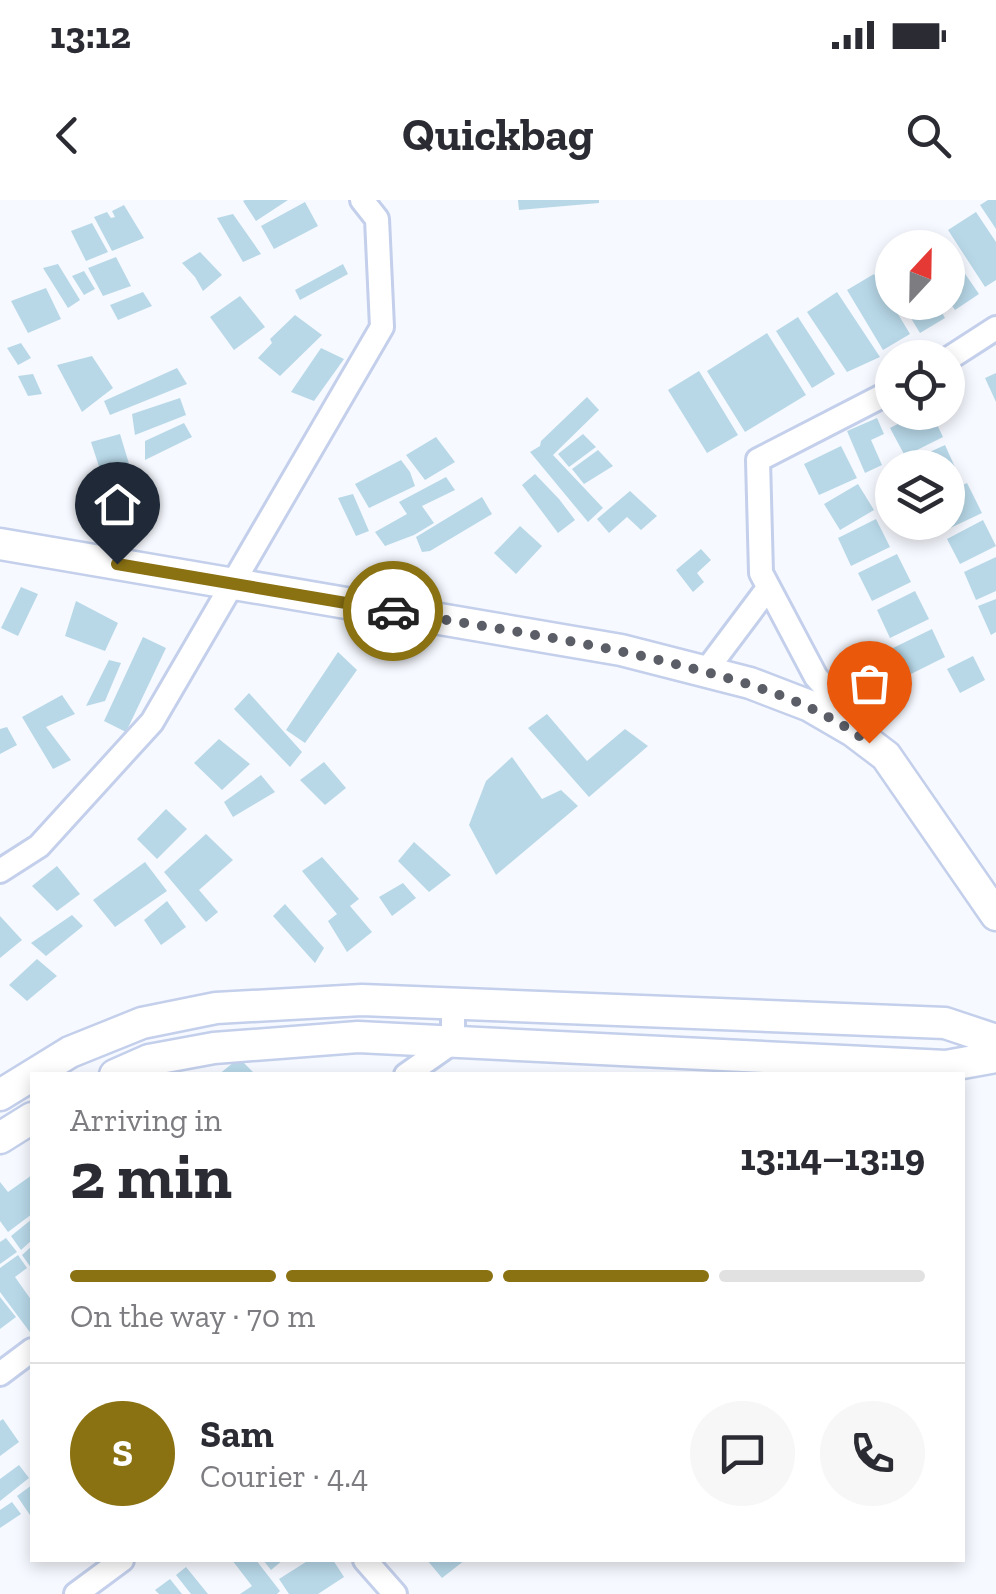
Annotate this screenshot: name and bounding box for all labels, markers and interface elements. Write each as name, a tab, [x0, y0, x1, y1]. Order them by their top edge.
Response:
text: 13:12	[50, 12, 131, 58]
icon: back	[40, 108, 95, 163]
text: Quickbag	[402, 108, 594, 162]
icon: search	[901, 108, 956, 163]
north arrow	[875, 230, 965, 320]
map controls	[875, 230, 965, 540]
button: locate	[875, 340, 965, 430]
button: layers	[875, 450, 965, 540]
pin	[75, 462, 160, 565]
icon: home	[90, 477, 145, 532]
courier	[343, 561, 443, 661]
icon: car	[366, 584, 421, 639]
pin	[827, 641, 912, 744]
icon: bag	[842, 656, 897, 711]
text: Arriving in	[70, 1101, 222, 1139]
text: 13:14–13:19	[740, 1134, 925, 1180]
text: 2 min	[70, 1137, 232, 1215]
text: On the way · 70 m	[70, 1297, 315, 1335]
button: chat	[690, 1401, 795, 1506]
button: phone	[820, 1401, 925, 1506]
text: Sam	[200, 1411, 274, 1457]
text: S	[112, 1430, 133, 1476]
text: Courier · 4.4	[200, 1457, 368, 1495]

